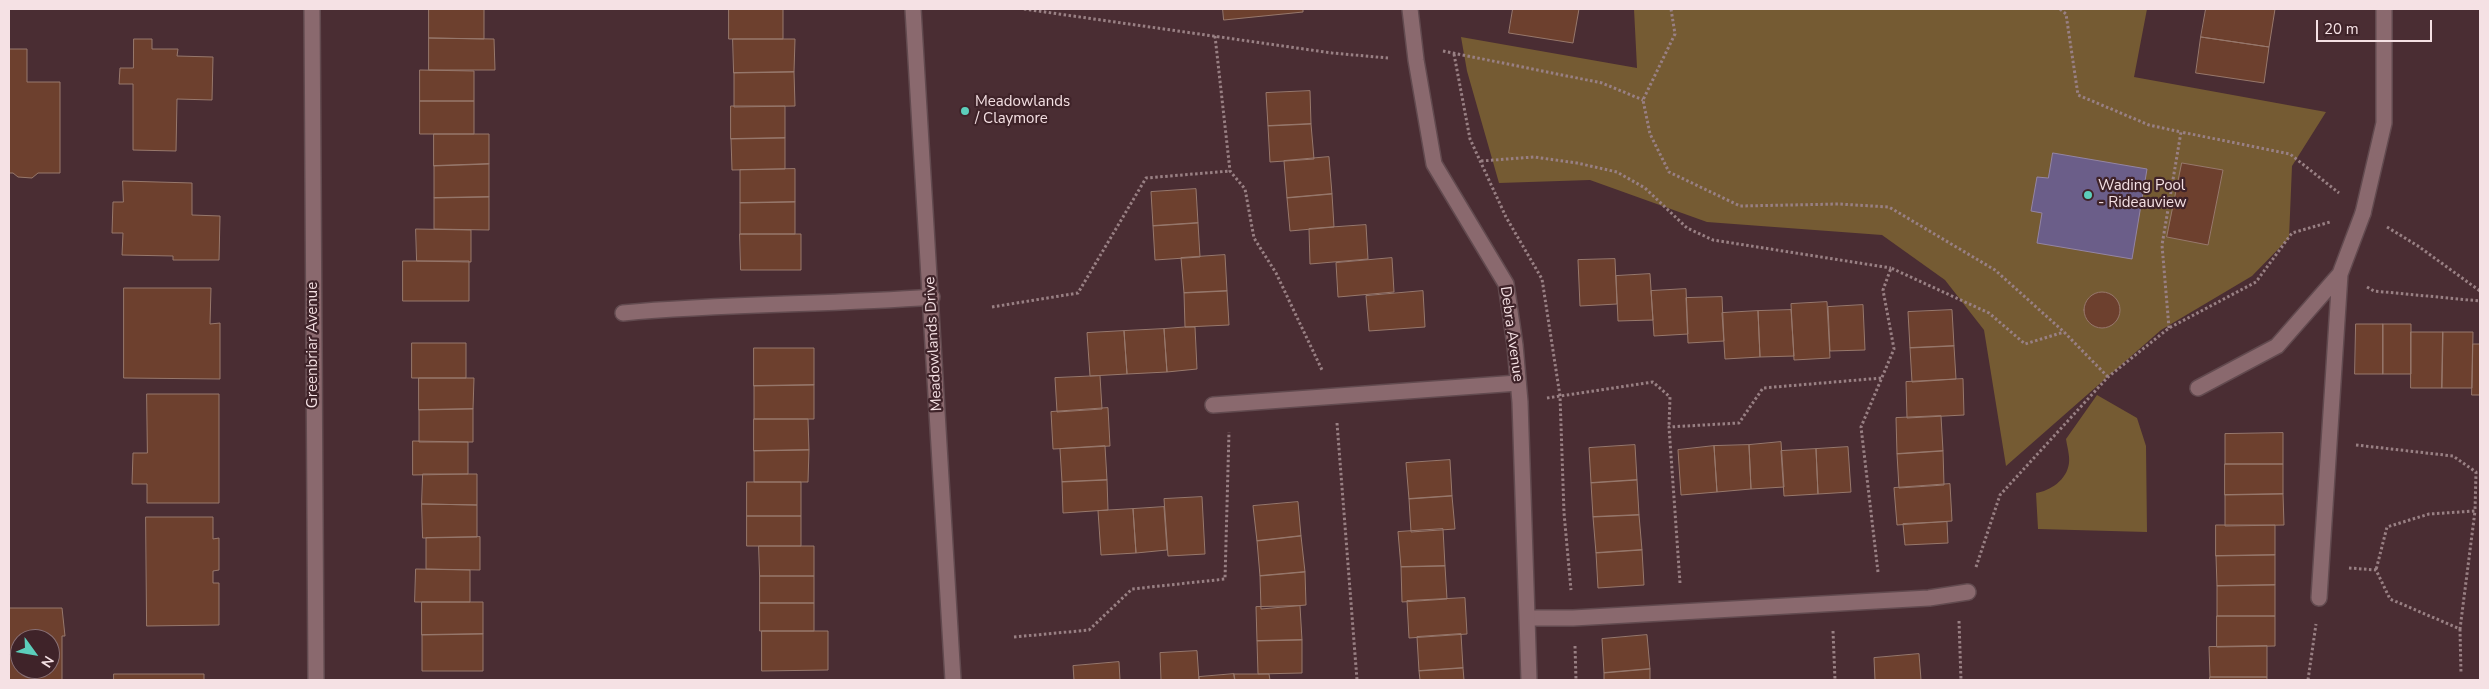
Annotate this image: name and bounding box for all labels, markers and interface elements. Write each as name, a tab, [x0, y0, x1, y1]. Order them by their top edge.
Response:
scale bar	[2319, 10, 2435, 42]
text: 20 m	[2324, 19, 2359, 39]
place label: Meadowlands / Claymore	[975, 93, 1070, 128]
marker: Meadowlands / Claymore	[959, 105, 971, 117]
place label: Wading Pool - Rideauview	[2098, 177, 2187, 212]
marker: Wading Pool - Rideauview	[2082, 189, 2094, 201]
street label: Meadowlands Drive	[921, 276, 947, 412]
street label: Greenbriar Avenue	[304, 282, 322, 408]
street label: Debra Avenue	[1495, 285, 1527, 383]
north arrow	[10, 629, 60, 679]
text: N	[36, 652, 58, 671]

